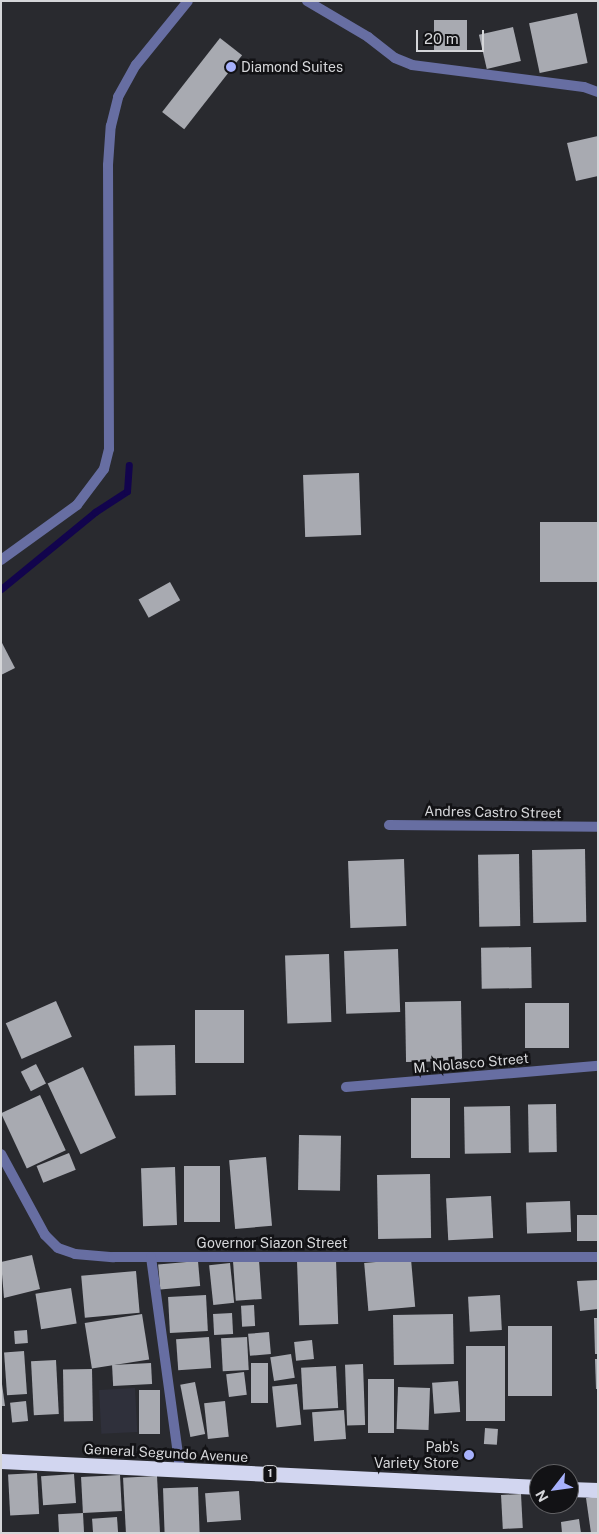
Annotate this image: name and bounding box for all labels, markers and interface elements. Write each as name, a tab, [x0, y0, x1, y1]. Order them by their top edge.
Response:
scale bar	[419, 20, 486, 52]
text: 20 m	[424, 30, 459, 47]
place label: Diamond Suites	[241, 59, 343, 75]
marker: Diamond Suites	[225, 61, 237, 73]
street label: Andres Castro Street	[424, 802, 562, 822]
street label: M. Nolasco Street	[412, 1050, 530, 1076]
street label: Governor Siazon Street	[197, 1235, 347, 1251]
place label: Pab's Variety Store	[374, 1439, 459, 1471]
street label: General Segundo Avenue	[83, 1440, 249, 1466]
marker: Pab's Variety Store	[463, 1449, 475, 1461]
north arrow	[529, 1464, 579, 1514]
road number: 1	[261, 1465, 279, 1484]
text: N	[532, 1487, 552, 1505]

